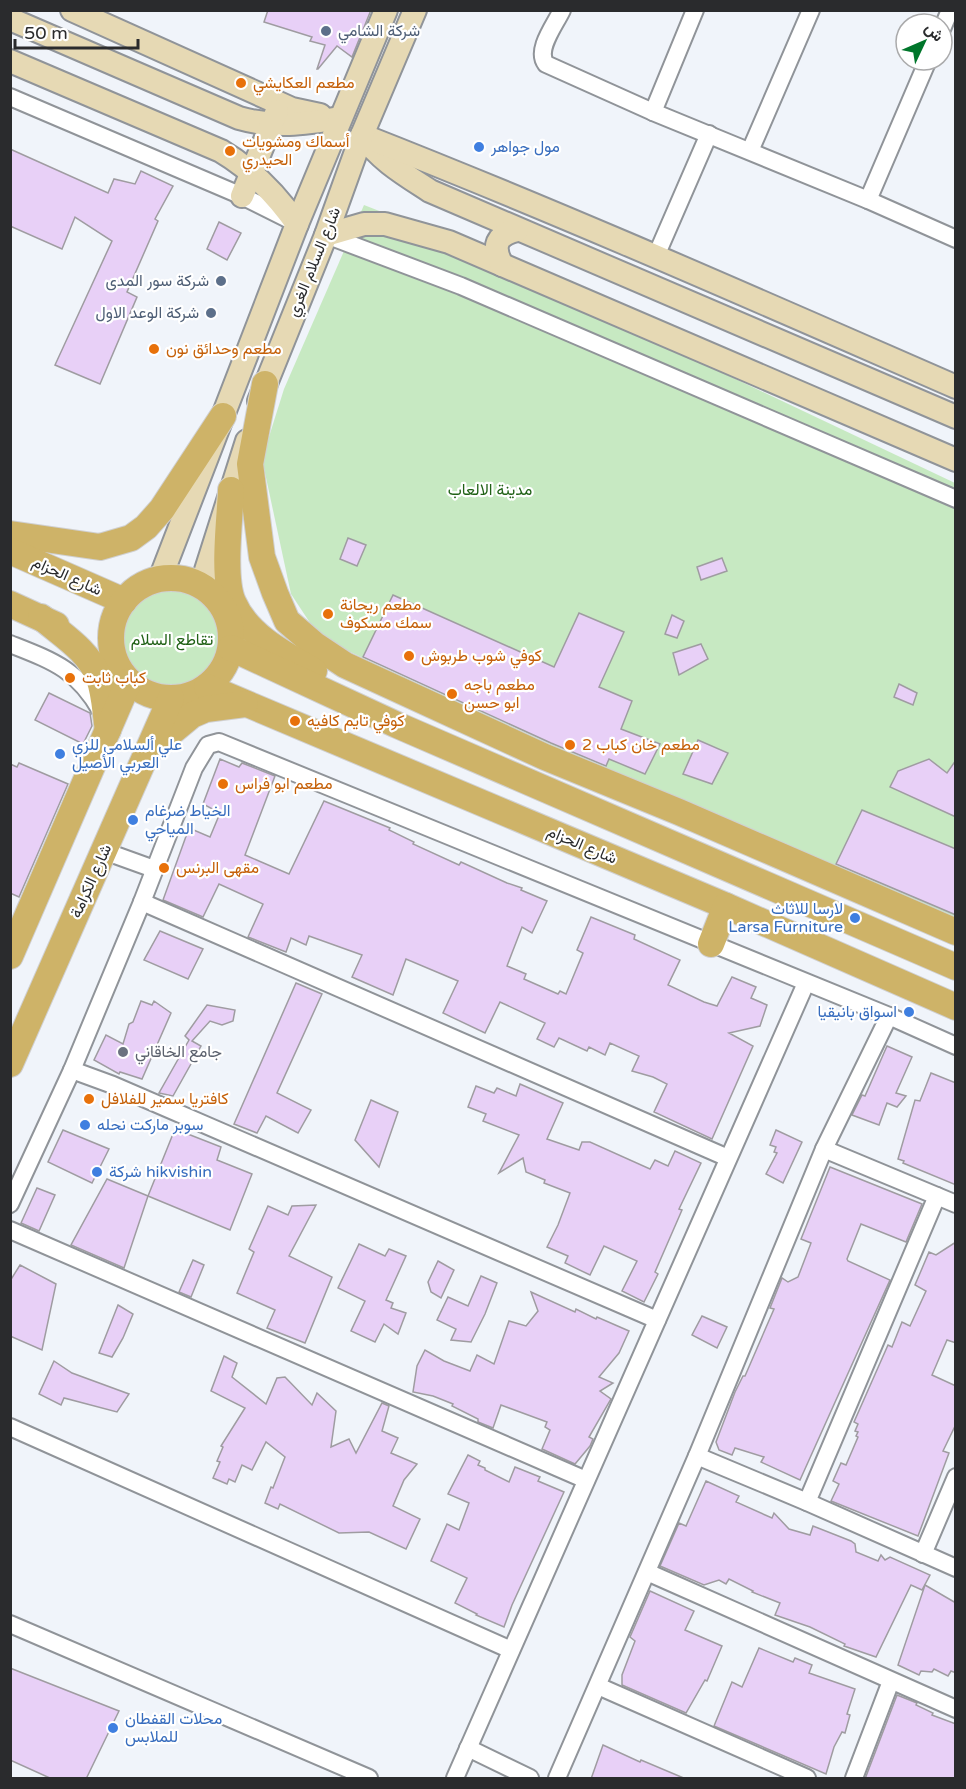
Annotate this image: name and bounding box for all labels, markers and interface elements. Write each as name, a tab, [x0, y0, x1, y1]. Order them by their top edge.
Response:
scale bar	[15, 12, 138, 50]
north arrow	[894, 12, 954, 72]
text: ش	[920, 18, 948, 46]
place label: شركة الشامي	[338, 21, 420, 44]
text: 50 m	[24, 22, 68, 44]
marker: شركة الشامي	[319, 24, 333, 38]
place label: مطعم العكايشي	[253, 73, 355, 96]
marker: مطعم العكايشي	[234, 76, 248, 90]
place label: أسماك ومشويات الحيدري	[242, 132, 350, 173]
place label: مول جواهر	[490, 137, 560, 157]
marker: مول جواهر	[472, 140, 486, 154]
marker: أسماك ومشويات الحيدري	[223, 144, 237, 158]
street label: شارع السلام الغري	[283, 204, 348, 321]
place label: شركة سور المدى	[105, 271, 209, 291]
marker: شركة سور المدى	[214, 274, 228, 288]
place label: شركة الوعد الاول	[96, 303, 199, 323]
marker: شركة الوعد الاول	[204, 306, 218, 320]
place label: مطعم وحدائق نون	[166, 339, 281, 359]
marker: مطعم وحدائق نون	[147, 342, 161, 356]
park label: مدينة الالعاب	[448, 480, 532, 500]
street label: شارع الحزام	[29, 552, 105, 601]
place label: مطعم ريحانة سمك مسكوف	[340, 595, 432, 633]
marker: مطعم ريحانة سمك مسكوف	[321, 607, 335, 621]
park label: تقاطع السلام	[131, 630, 213, 651]
place label: كوفي شوب طربوش	[421, 646, 542, 669]
marker: كوفي شوب طربوش	[402, 649, 416, 663]
place label: كباب ثابت	[82, 668, 146, 688]
marker: كباب ثابت	[63, 671, 77, 685]
place label: مطعم باجه ابو حسن	[464, 675, 535, 713]
marker: مطعم باجه ابو حسن	[445, 687, 459, 701]
place label: كوفي تايم كافيه	[307, 711, 405, 734]
marker: كوفي تايم كافيه	[288, 714, 302, 728]
place label: علي ألسلامي للزي العربي الأصيل	[72, 735, 182, 776]
place label: مطعم خان كباب 2	[582, 735, 700, 755]
marker: مطعم خان كباب 2	[563, 738, 577, 752]
marker: علي ألسلامي للزي العربي الأصيل	[53, 747, 67, 761]
place label: مطعم ابو فراس	[235, 774, 333, 794]
marker: مطعم ابو فراس	[216, 777, 230, 791]
place label: الخياط ضرغام المياحي	[145, 801, 231, 842]
marker: الخياط ضرغام المياحي	[126, 813, 140, 827]
street label: شارع الحزام	[544, 821, 620, 870]
street label: شارع الكرامة	[66, 841, 117, 921]
place label: مقهى البرنس	[176, 858, 259, 878]
marker: مقهى البرنس	[157, 861, 171, 875]
place label: لارسا للاثاث Larsa Furniture	[728, 899, 843, 937]
marker: لارسا للاثاث Larsa Furniture	[848, 911, 862, 925]
place label: اسواق بانيقيا	[817, 1002, 897, 1022]
marker: اسواق بانيقيا	[902, 1005, 916, 1019]
place label: جامع الخاقاني	[135, 1042, 222, 1065]
marker: جامع الخاقاني	[116, 1045, 130, 1059]
place label: كافتريا سمير للفلافل	[101, 1089, 229, 1109]
marker: كافتريا سمير للفلافل	[82, 1092, 96, 1106]
place label: سوبر ماركت نحله	[97, 1115, 203, 1135]
marker: سوبر ماركت نحله	[78, 1118, 92, 1132]
place label: شركة hikvishin	[109, 1162, 212, 1182]
marker: شركة hikvishin	[90, 1165, 104, 1179]
place label: محلات القفطان للملابس	[125, 1709, 222, 1747]
marker: محلات القفطان للملابس	[106, 1721, 120, 1735]

